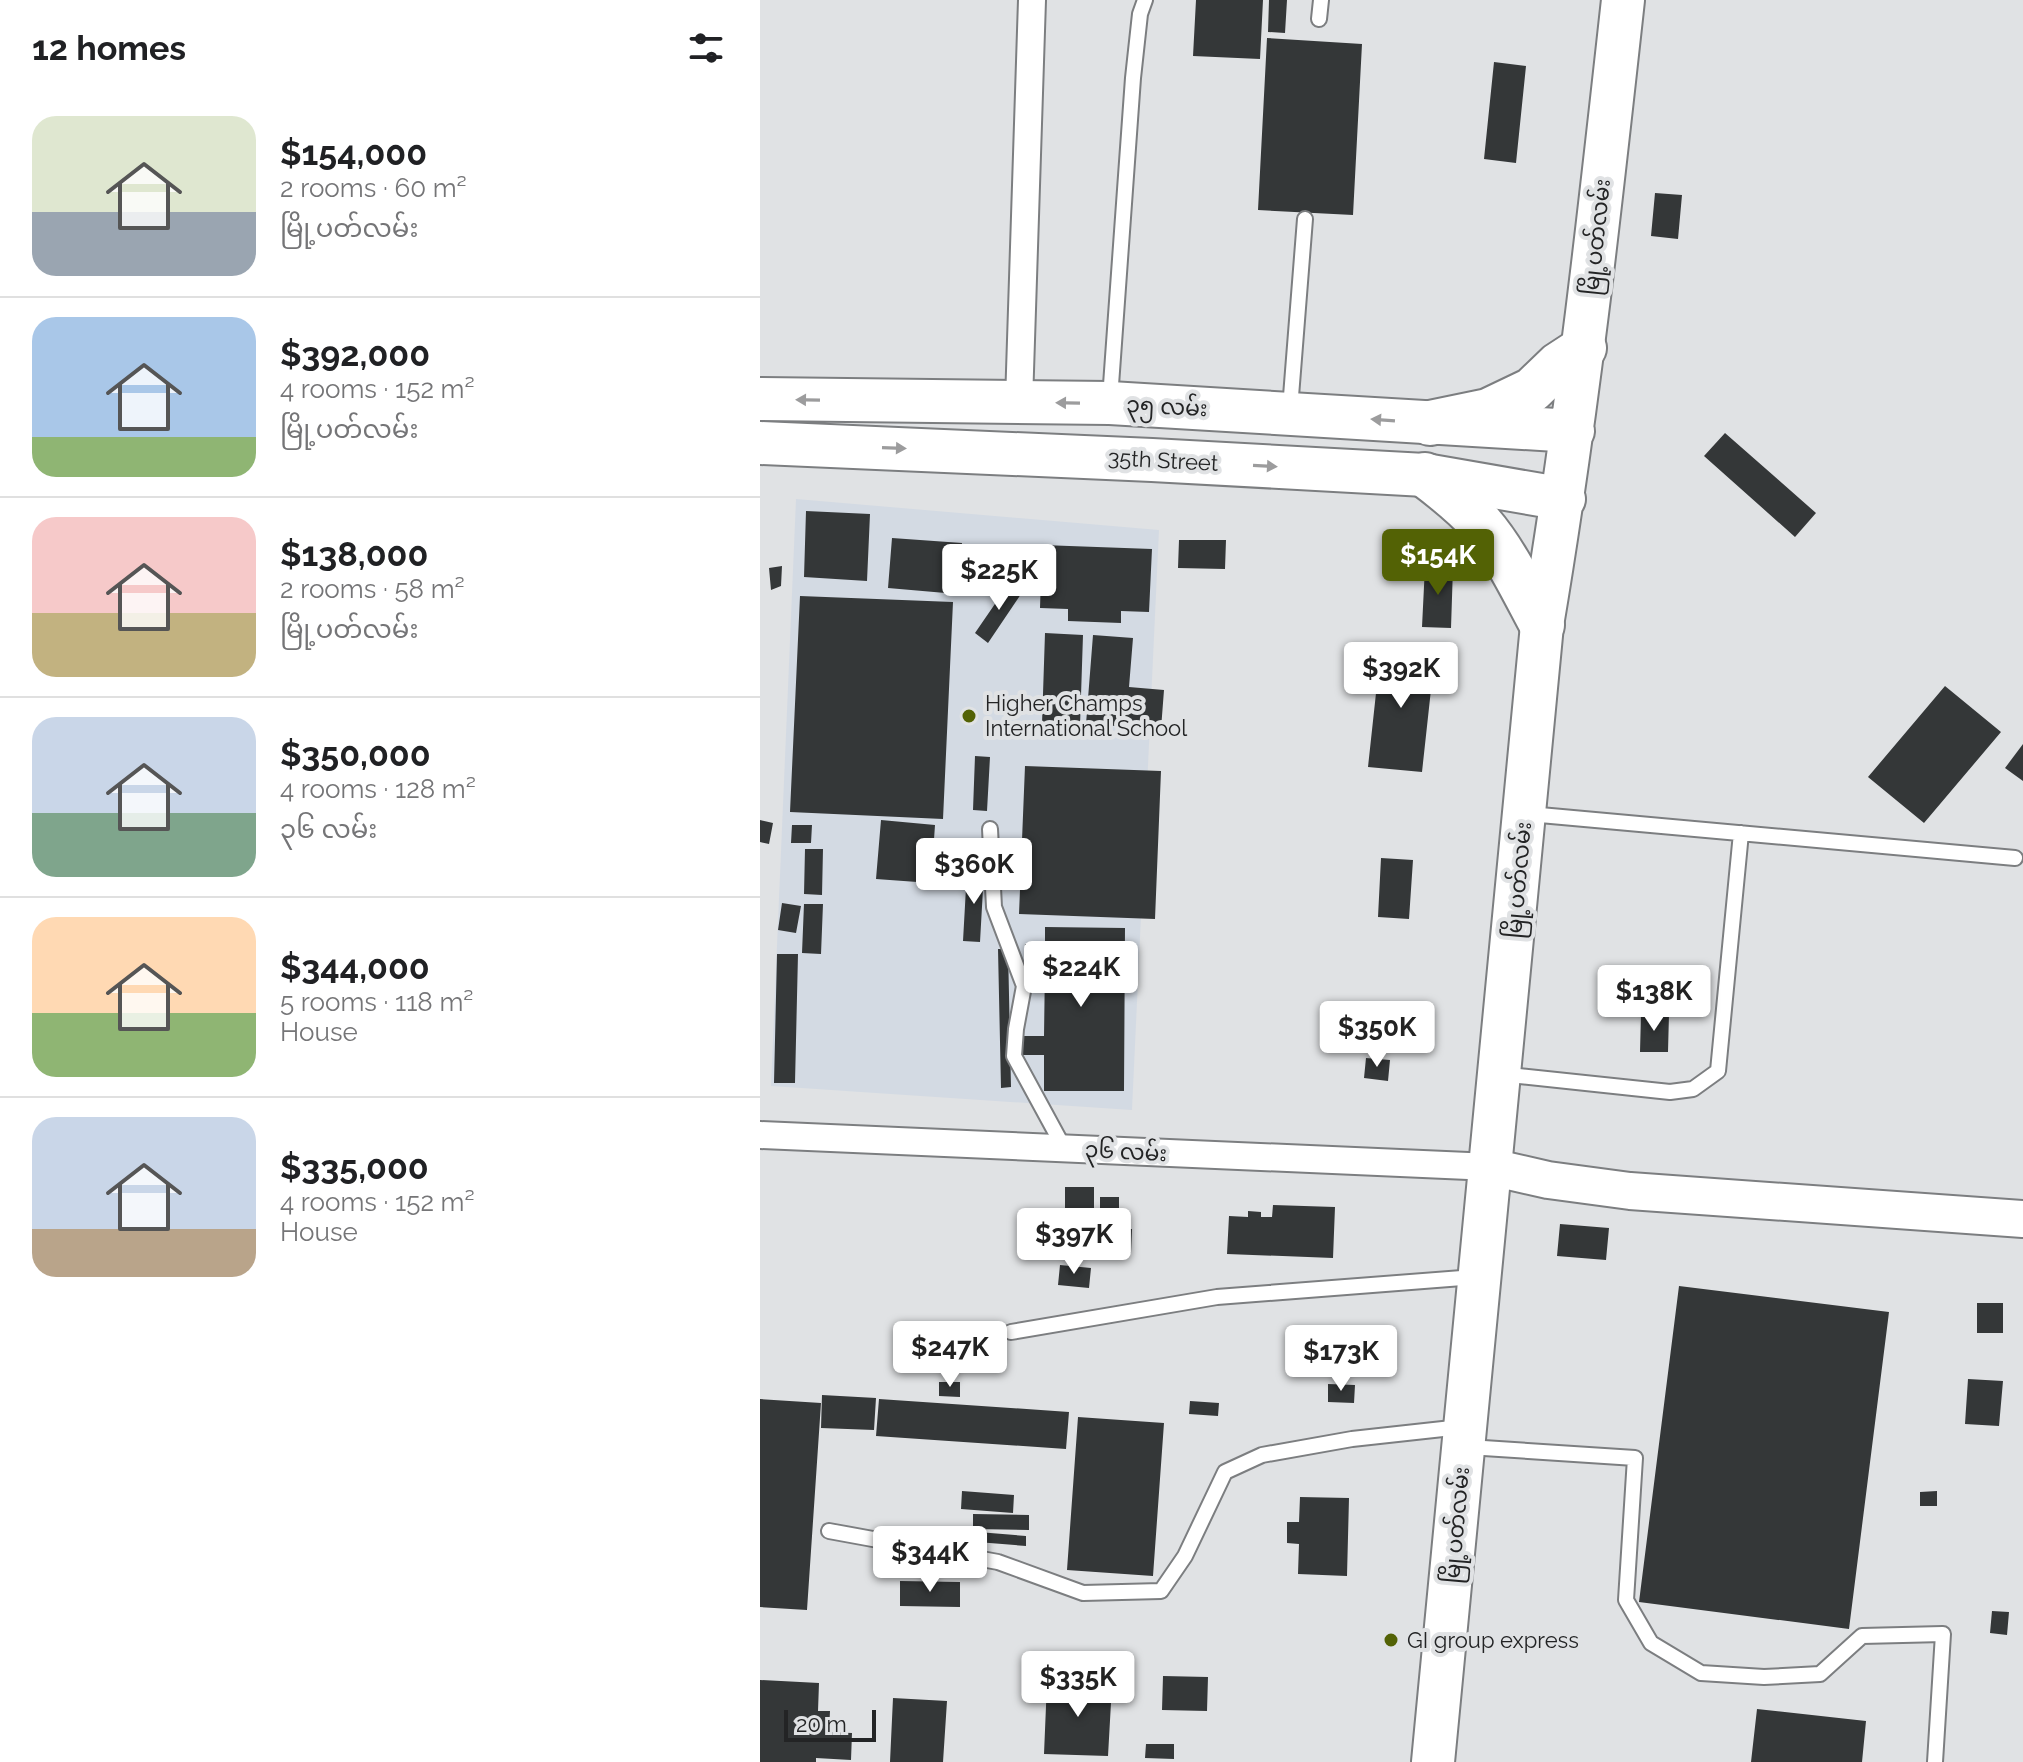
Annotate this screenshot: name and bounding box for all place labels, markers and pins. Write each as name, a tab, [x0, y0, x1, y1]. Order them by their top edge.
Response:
pin: $154K	[1382, 529, 1494, 597]
pin: $225K	[943, 544, 1055, 612]
pin: $392K	[1345, 642, 1457, 710]
place label: Higher Champs International School	[985, 690, 1187, 741]
marker: Higher Champs International School	[960, 707, 978, 725]
pin: $360K	[918, 838, 1030, 906]
pin: $224K	[1025, 941, 1137, 1009]
pin: $138K	[1598, 965, 1710, 1033]
pin: $350K	[1321, 1001, 1433, 1069]
pin: $397K	[1018, 1208, 1130, 1276]
pin: $247K	[894, 1321, 1006, 1389]
pin: $173K	[1285, 1325, 1397, 1393]
pin: $344K	[874, 1526, 986, 1594]
place label: GI group express	[1407, 1627, 1579, 1653]
marker: GI group express	[1382, 1631, 1400, 1649]
pin: $335K	[1022, 1651, 1134, 1719]

